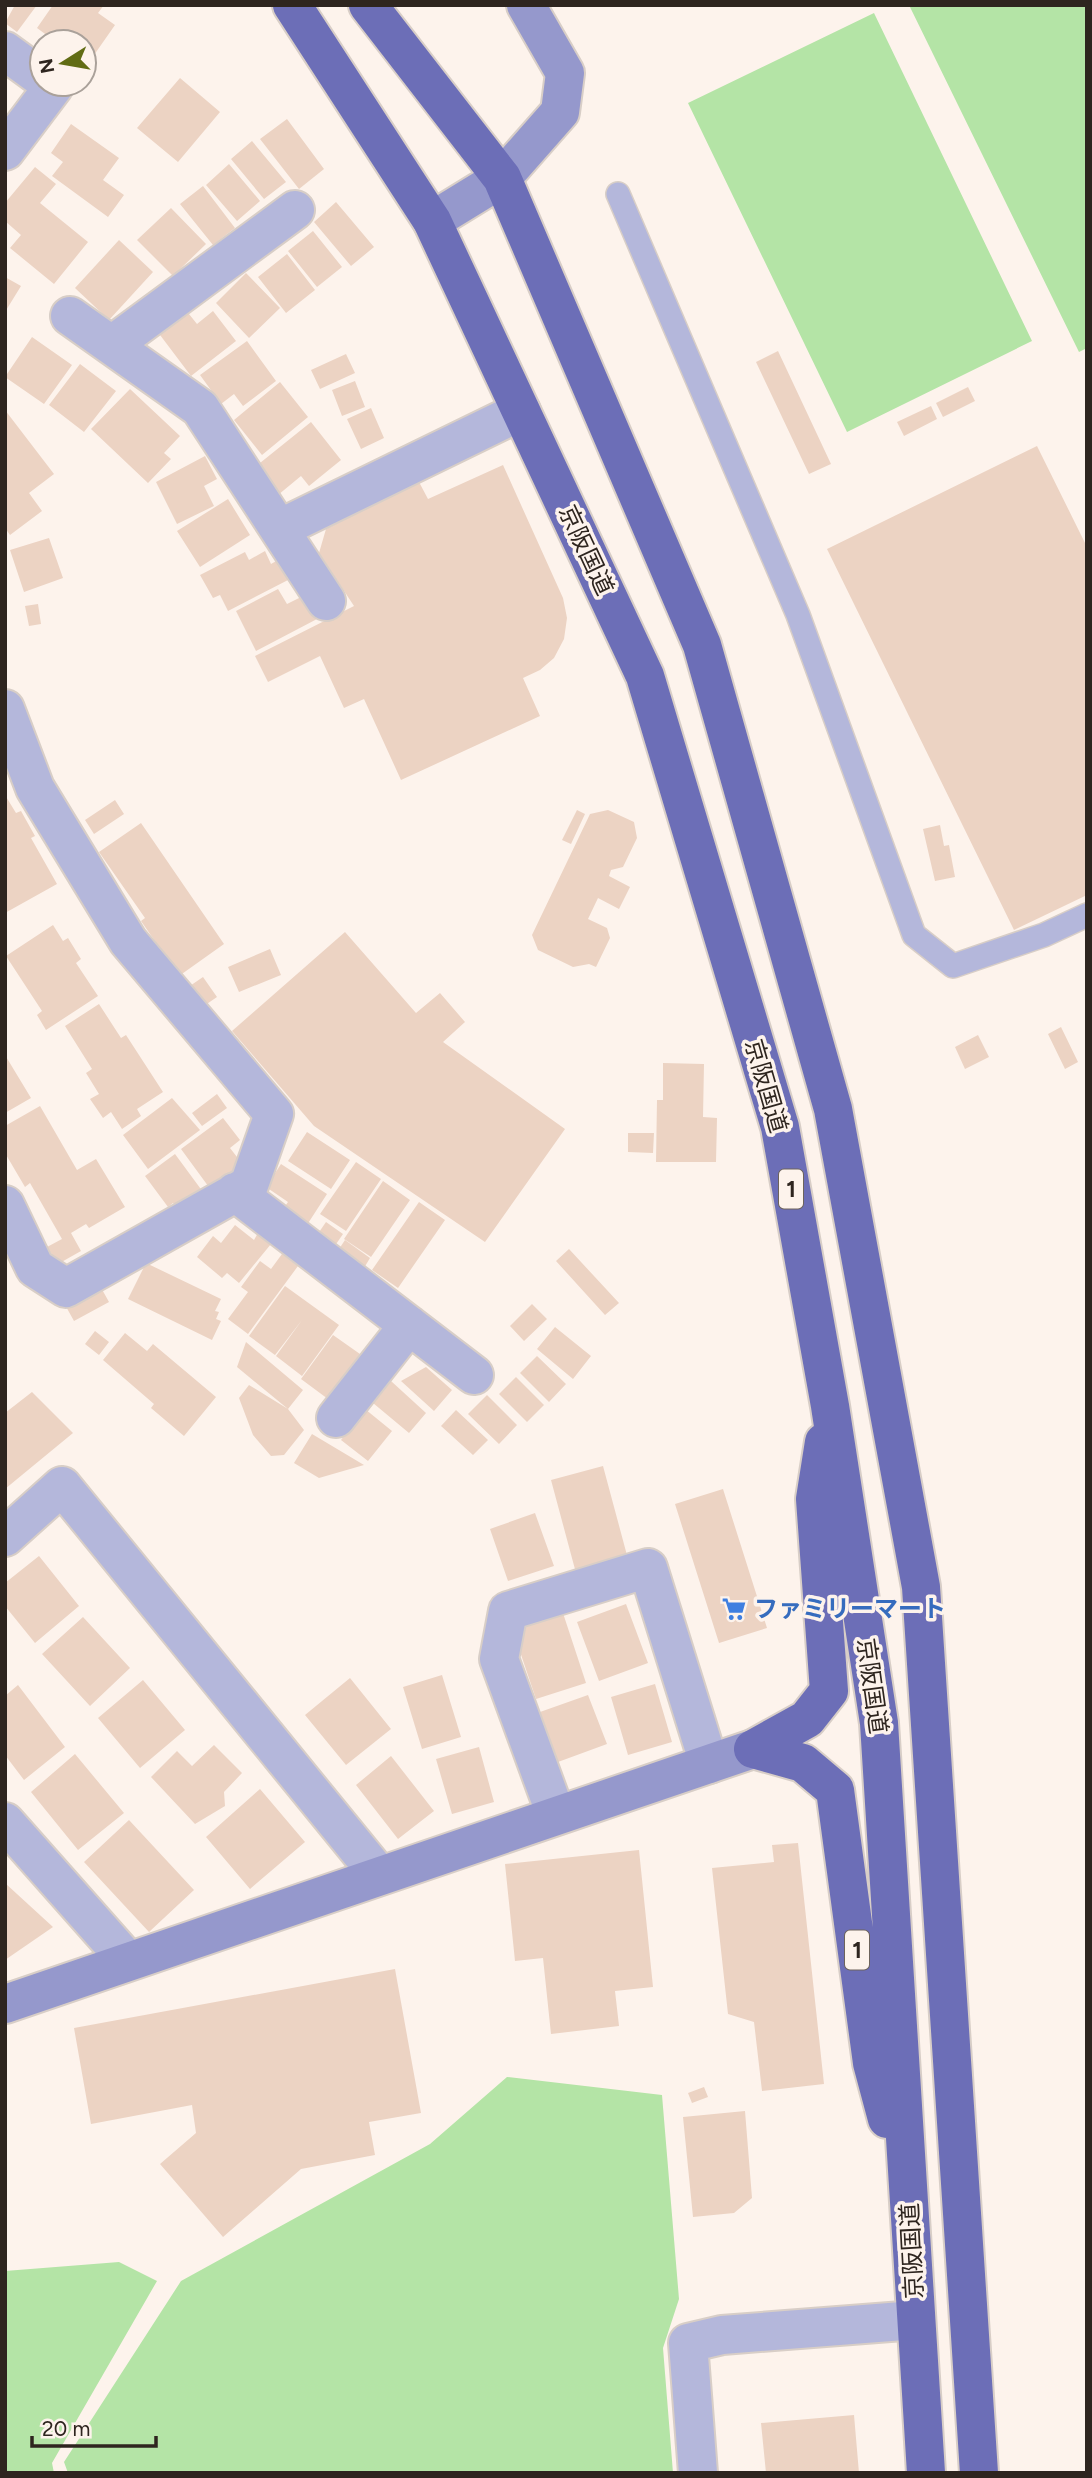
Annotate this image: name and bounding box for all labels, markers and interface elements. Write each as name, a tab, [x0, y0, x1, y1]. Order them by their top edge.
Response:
north arrow	[28, 28, 98, 98]
text: N	[34, 57, 59, 76]
street label: 京阪国道	[553, 500, 620, 599]
street label: 京阪国道	[739, 1036, 794, 1136]
road number: 1	[779, 1170, 803, 1208]
place label: ファミリーマート	[754, 1594, 946, 1623]
supermarket icon: ファミリーマート	[720, 1595, 748, 1623]
street label: 京阪国道	[851, 1636, 894, 1735]
road number: 1	[845, 1930, 869, 1969]
street label: 京阪国道	[895, 2202, 928, 2300]
scale bar	[32, 2404, 156, 2448]
text: 20 m	[42, 2416, 90, 2441]

